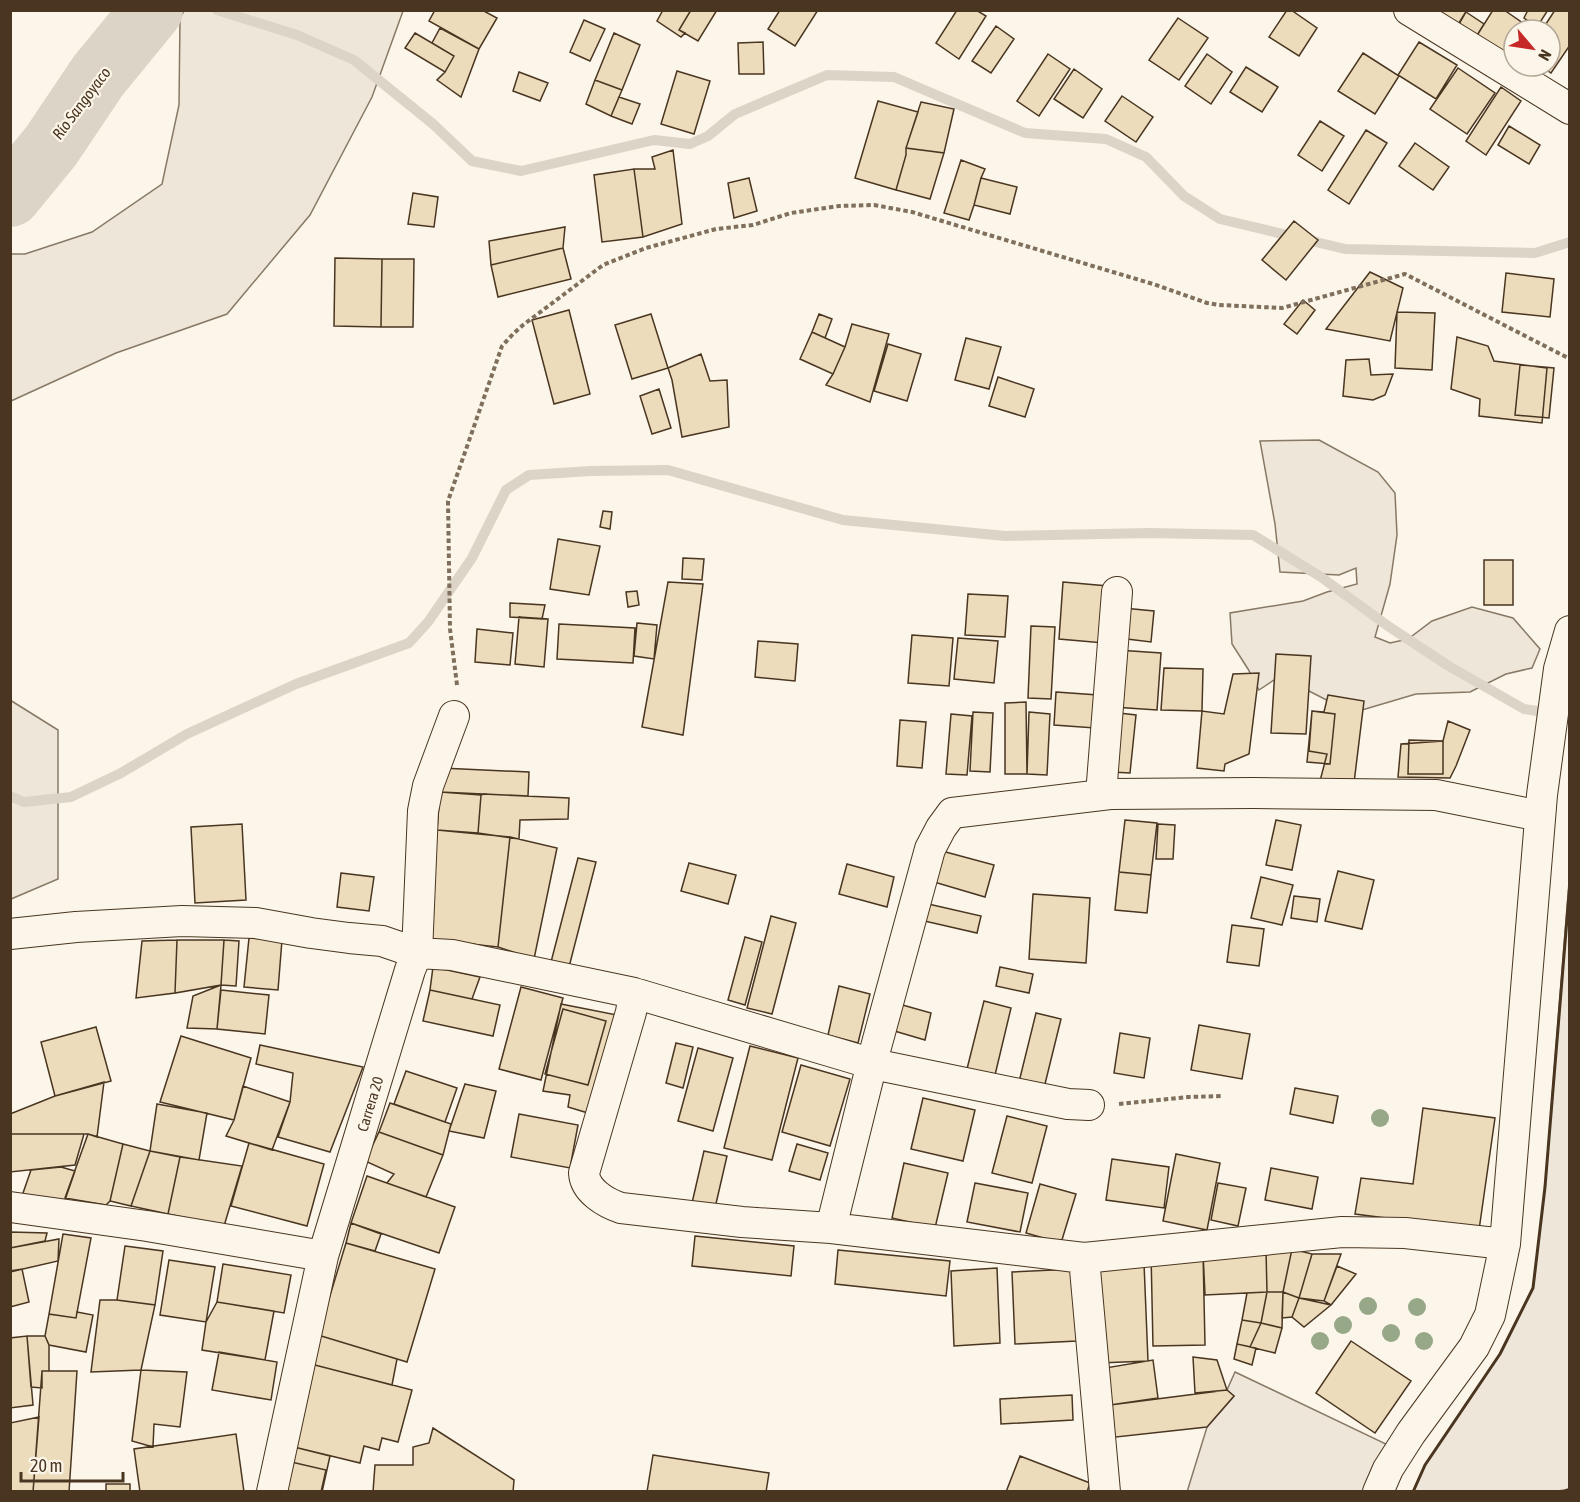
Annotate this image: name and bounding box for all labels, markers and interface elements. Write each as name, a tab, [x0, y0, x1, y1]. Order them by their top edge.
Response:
north arrow	[1502, 18, 1562, 78]
text: N	[1535, 47, 1555, 64]
water label: Río Sangoyaco	[48, 64, 115, 143]
street label: Carrera 20	[354, 1074, 386, 1134]
scale bar	[21, 1445, 123, 1483]
text: 20 m	[30, 1455, 62, 1476]

